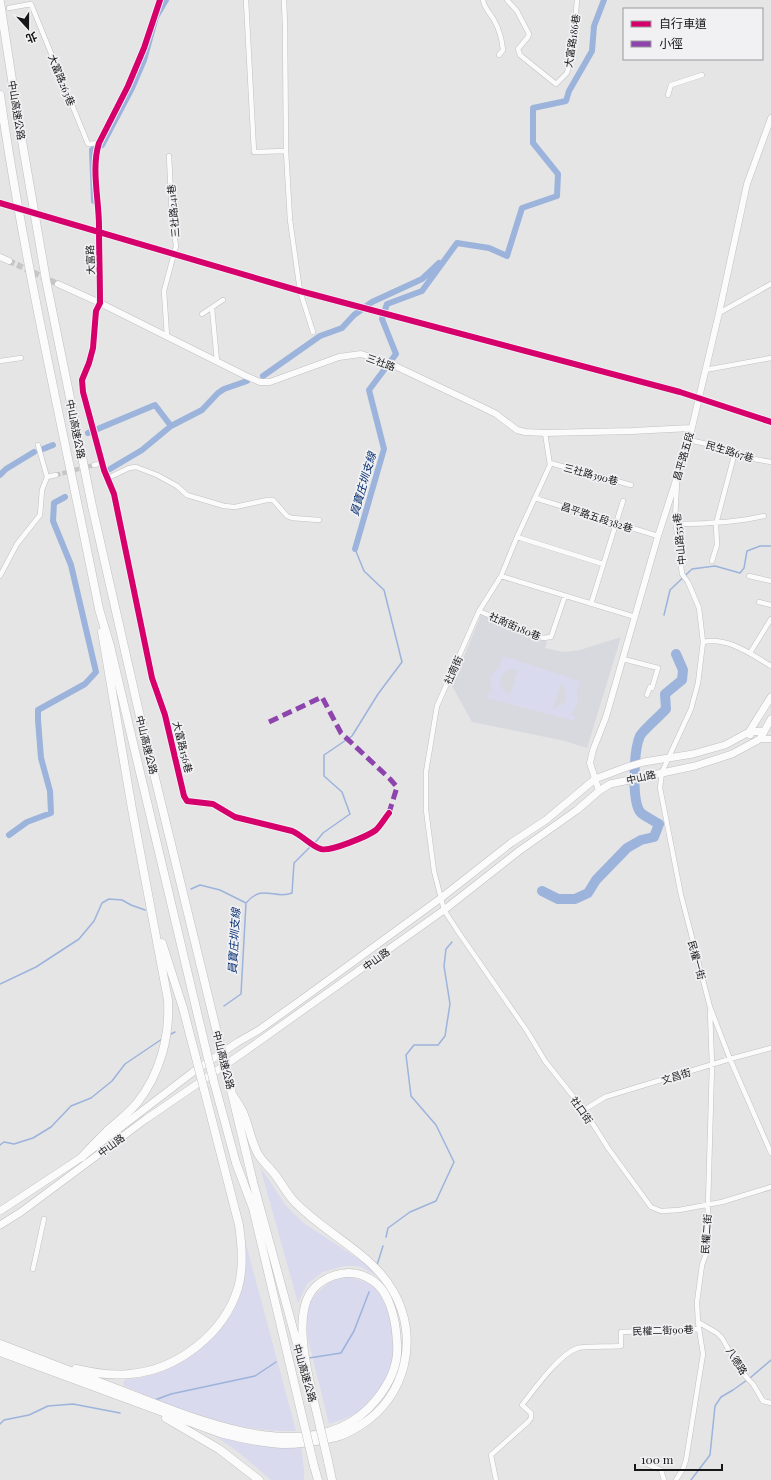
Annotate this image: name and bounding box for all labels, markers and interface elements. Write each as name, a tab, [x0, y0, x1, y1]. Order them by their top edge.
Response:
north arrow	[8, 8, 48, 48]
legend	[623, 8, 763, 60]
street label: 大富路186巷	[561, 13, 583, 69]
text: 自行車道	[659, 15, 707, 31]
text: 北	[24, 29, 40, 47]
text: 小徑	[659, 35, 683, 51]
street label: 大富路263巷	[45, 52, 79, 108]
street label: 中山高速公路	[5, 79, 29, 141]
street label: 三社路241巷	[164, 184, 182, 238]
street label: 大富路	[82, 245, 98, 275]
street label: 三社路	[365, 350, 397, 374]
street label: 中山高速公路	[63, 398, 89, 460]
street label: 昌平路五段	[669, 430, 697, 482]
street label: 民生路67巷	[704, 437, 756, 465]
water label: 員寶庄圳支線	[346, 448, 379, 518]
street label: 三社路390巷	[562, 460, 620, 488]
street label: 昌平路五段382巷	[559, 499, 635, 535]
street label: 中山路551巷	[669, 512, 689, 566]
street label: 社南街180巷	[487, 609, 543, 643]
street label: 社南街	[441, 653, 465, 687]
street label: 中山高速公路	[133, 714, 161, 776]
street label: 大富路156巷	[170, 720, 196, 774]
street label: 中山路	[625, 767, 657, 787]
water label: 員寶庄圳支線	[224, 906, 243, 974]
street label: 民權一街	[685, 939, 709, 981]
street label: 中山路	[360, 945, 392, 973]
street label: 中山高速公路	[210, 1029, 238, 1091]
street label: 文昌街	[660, 1065, 692, 1087]
street label: 社口街	[568, 1094, 596, 1126]
street label: 中山路	[95, 1130, 127, 1160]
street label: 民權二街	[698, 1214, 714, 1254]
street label: 民權二街90巷	[632, 1322, 694, 1338]
street label: 中山高速公路	[290, 1342, 320, 1404]
street label: 八德路	[723, 1345, 751, 1377]
scale bar	[635, 1446, 722, 1472]
text: 100 m	[641, 1451, 674, 1467]

